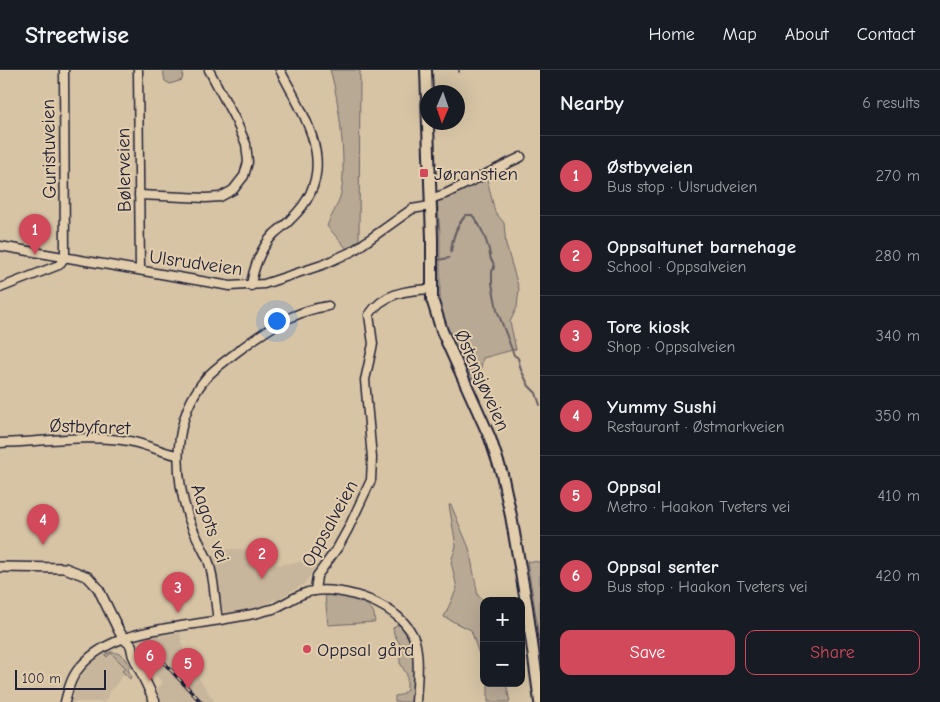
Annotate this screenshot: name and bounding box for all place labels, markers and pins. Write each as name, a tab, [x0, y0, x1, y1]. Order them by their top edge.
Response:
place label: Jøranstien	[434, 163, 518, 185]
marker: Jøranstien	[418, 167, 430, 179]
pin: 1	[19, 214, 51, 255]
pin: 4	[27, 504, 59, 545]
pin: 2	[246, 538, 278, 579]
pin: 3	[162, 572, 194, 613]
place label: Oppsal gård	[317, 639, 414, 661]
pin: 6	[134, 640, 166, 681]
marker: Oppsal gård	[301, 643, 313, 655]
pin: 5	[172, 648, 204, 689]

